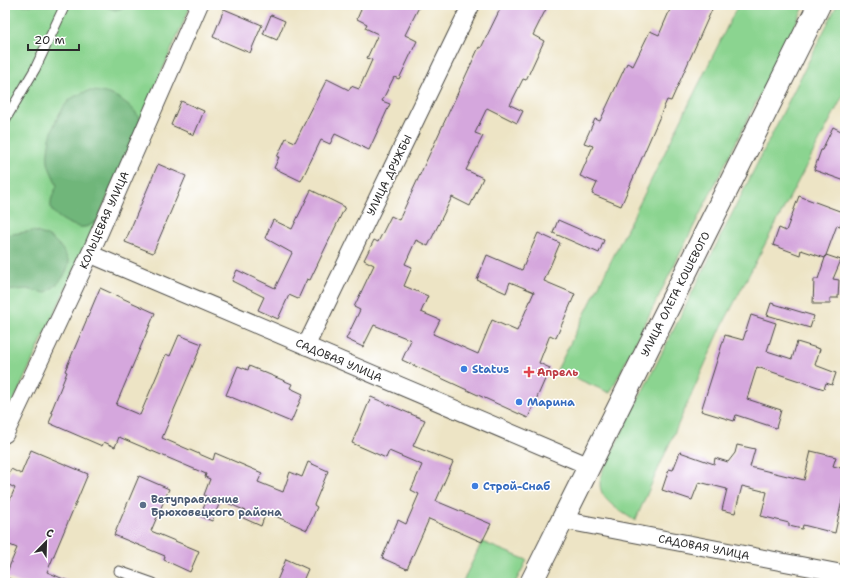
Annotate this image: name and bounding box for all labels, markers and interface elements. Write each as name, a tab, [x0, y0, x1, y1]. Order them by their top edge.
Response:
scale bar	[28, 26, 79, 52]
text: 20 m	[34, 32, 65, 48]
street label: УЛИЦА ДРУЖБЫ	[363, 132, 416, 218]
street label: КОЛЬЦЕВАЯ УЛИЦА	[76, 169, 133, 271]
street label: УЛИЦА ОЛЕГА КОШЕВОГО	[637, 229, 714, 359]
street label: САДОВАЯ УЛИЦА	[293, 335, 384, 385]
place label: Status	[472, 362, 509, 377]
marker: Status	[459, 364, 469, 374]
place label: Апрель	[537, 365, 578, 380]
marker: Апрель	[524, 367, 534, 377]
place label: Марина	[527, 395, 575, 410]
marker: Марина	[514, 397, 524, 407]
place label: Строй-Снаб	[483, 479, 550, 494]
marker: Строй-Снаб	[470, 481, 480, 491]
place label: Ветуправление Брюховецкого района	[151, 492, 282, 520]
marker: Ветуправление Брюховецкого района	[138, 500, 148, 510]
north arrow	[26, 522, 66, 562]
text: С	[44, 525, 56, 542]
street label: САДОВАЯ УЛИЦА	[657, 531, 751, 564]

